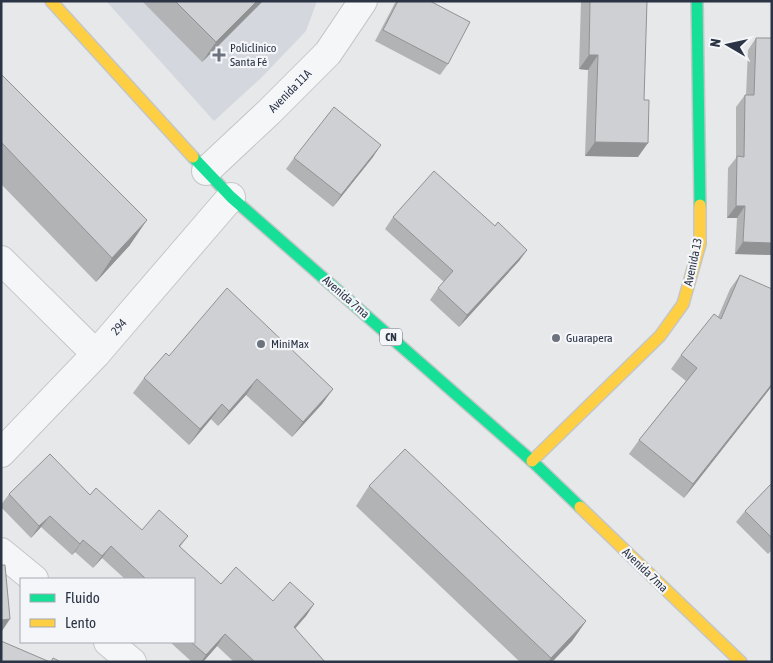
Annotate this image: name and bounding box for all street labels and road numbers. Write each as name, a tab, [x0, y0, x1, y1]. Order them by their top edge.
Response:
street label: Avenida 11A	[266, 67, 314, 115]
street label: Avenida 13	[681, 237, 705, 287]
street label: Avenida 7ma	[320, 273, 372, 321]
street label: 294	[108, 316, 130, 338]
road number: CN	[380, 328, 402, 346]
street label: Avenida 7ma	[619, 545, 671, 595]

